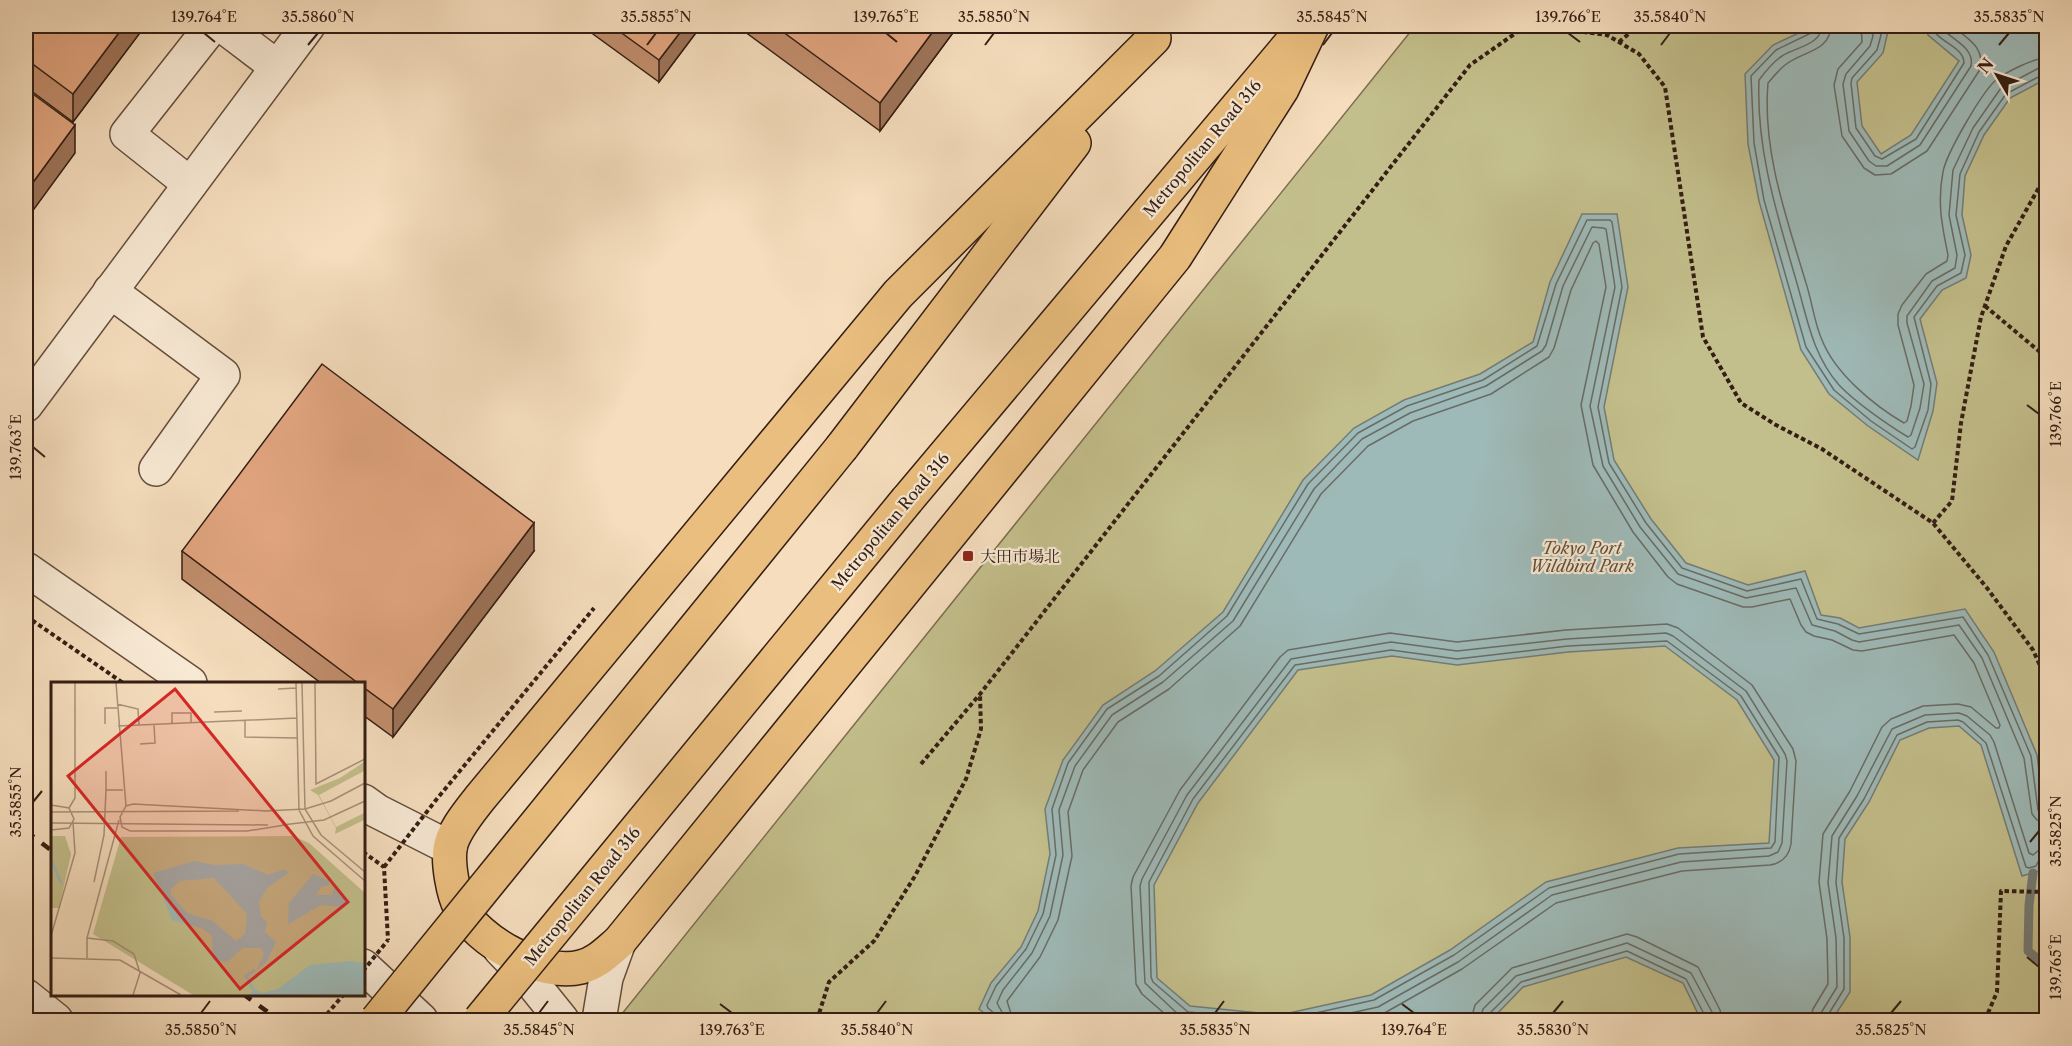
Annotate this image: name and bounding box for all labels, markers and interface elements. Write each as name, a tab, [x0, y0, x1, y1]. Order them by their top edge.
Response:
text: 139.764°E	[171, 7, 237, 26]
text: 35.5860°N	[281, 7, 355, 26]
text: 35.5855°N	[620, 7, 692, 26]
text: 139.765°E	[853, 7, 919, 26]
text: 35.5850°N	[958, 7, 1030, 26]
text: 35.5845°N	[1296, 7, 1368, 26]
text: 139.766°E	[1535, 7, 1601, 26]
text: 35.5840°N	[1634, 7, 1706, 26]
text: 35.5835°N	[1973, 7, 2045, 26]
north arrow	[1967, 45, 2027, 105]
text: N	[1973, 54, 1998, 77]
street label: Metropolitan Road 316	[1139, 75, 1265, 221]
text: 139.766°E	[2046, 381, 2065, 447]
text: 139.763°E	[6, 414, 25, 480]
street label: Metropolitan Road 316	[827, 448, 953, 594]
park label: Tokyo Port Wildbird Park	[1530, 538, 1635, 576]
place label: 大田市場北	[980, 546, 1060, 566]
marker: 大田市場北	[961, 549, 975, 563]
inset map	[51, 682, 364, 995]
text: 35.5855°N	[6, 766, 25, 838]
text: 35.5825°N	[2046, 795, 2065, 867]
street label: Metropolitan Road 316	[520, 822, 644, 970]
text: 139.765°E	[2046, 934, 2065, 1000]
text: 35.5850°N	[165, 1020, 237, 1039]
text: 35.5845°N	[503, 1020, 575, 1039]
text: 139.763°E	[699, 1020, 765, 1039]
text: 35.5840°N	[841, 1020, 913, 1039]
text: 35.5835°N	[1179, 1020, 1251, 1039]
text: 139.764°E	[1381, 1020, 1447, 1039]
text: 35.5830°N	[1517, 1020, 1589, 1039]
text: 35.5825°N	[1855, 1020, 1927, 1039]

